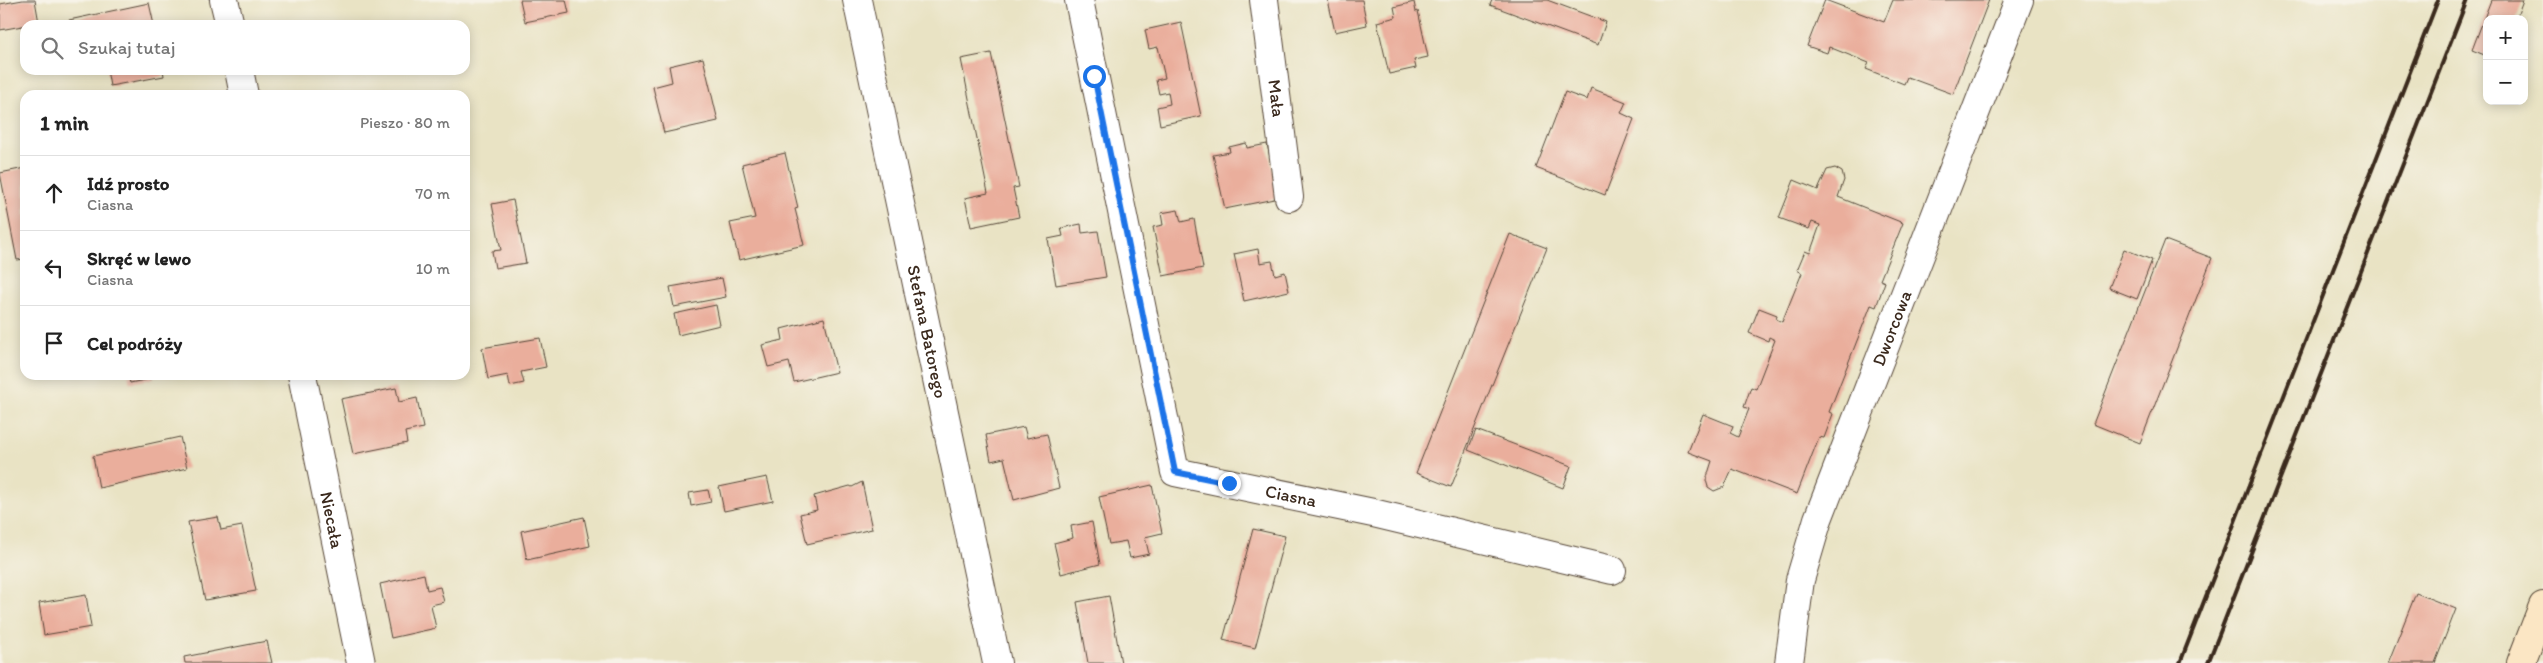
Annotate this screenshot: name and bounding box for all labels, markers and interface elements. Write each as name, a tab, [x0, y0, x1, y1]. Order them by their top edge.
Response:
map controls	[2483, 15, 2528, 105]
button: +	[2483, 15, 2528, 60]
search box	[20, 20, 470, 75]
icon: search	[38, 34, 66, 62]
text: Szukaj tutaj	[78, 36, 175, 59]
button: −	[2483, 60, 2528, 105]
route start	[1083, 65, 1106, 88]
street label: Mała	[1263, 78, 1290, 118]
text: 1 min	[40, 110, 89, 135]
text: Pieszo · 80 m	[360, 113, 450, 132]
text: Idź prosto	[87, 172, 170, 195]
icon: ahead	[40, 179, 68, 207]
text: 70 m	[415, 184, 450, 203]
text: Ciasna	[87, 195, 133, 214]
text: Skręć w lewo	[87, 247, 191, 270]
icon: left	[40, 254, 68, 282]
text: 10 m	[416, 259, 450, 278]
street label: Stefana Batorego	[902, 263, 952, 400]
text: Ciasna	[87, 270, 133, 289]
street label: Dworcowa	[1867, 287, 1917, 369]
icon: arrive	[40, 329, 68, 357]
text: Cel podróży	[87, 332, 182, 355]
route end	[1218, 472, 1241, 495]
street label: Ciasna	[1263, 480, 1319, 512]
street label: Niecała	[315, 490, 348, 551]

